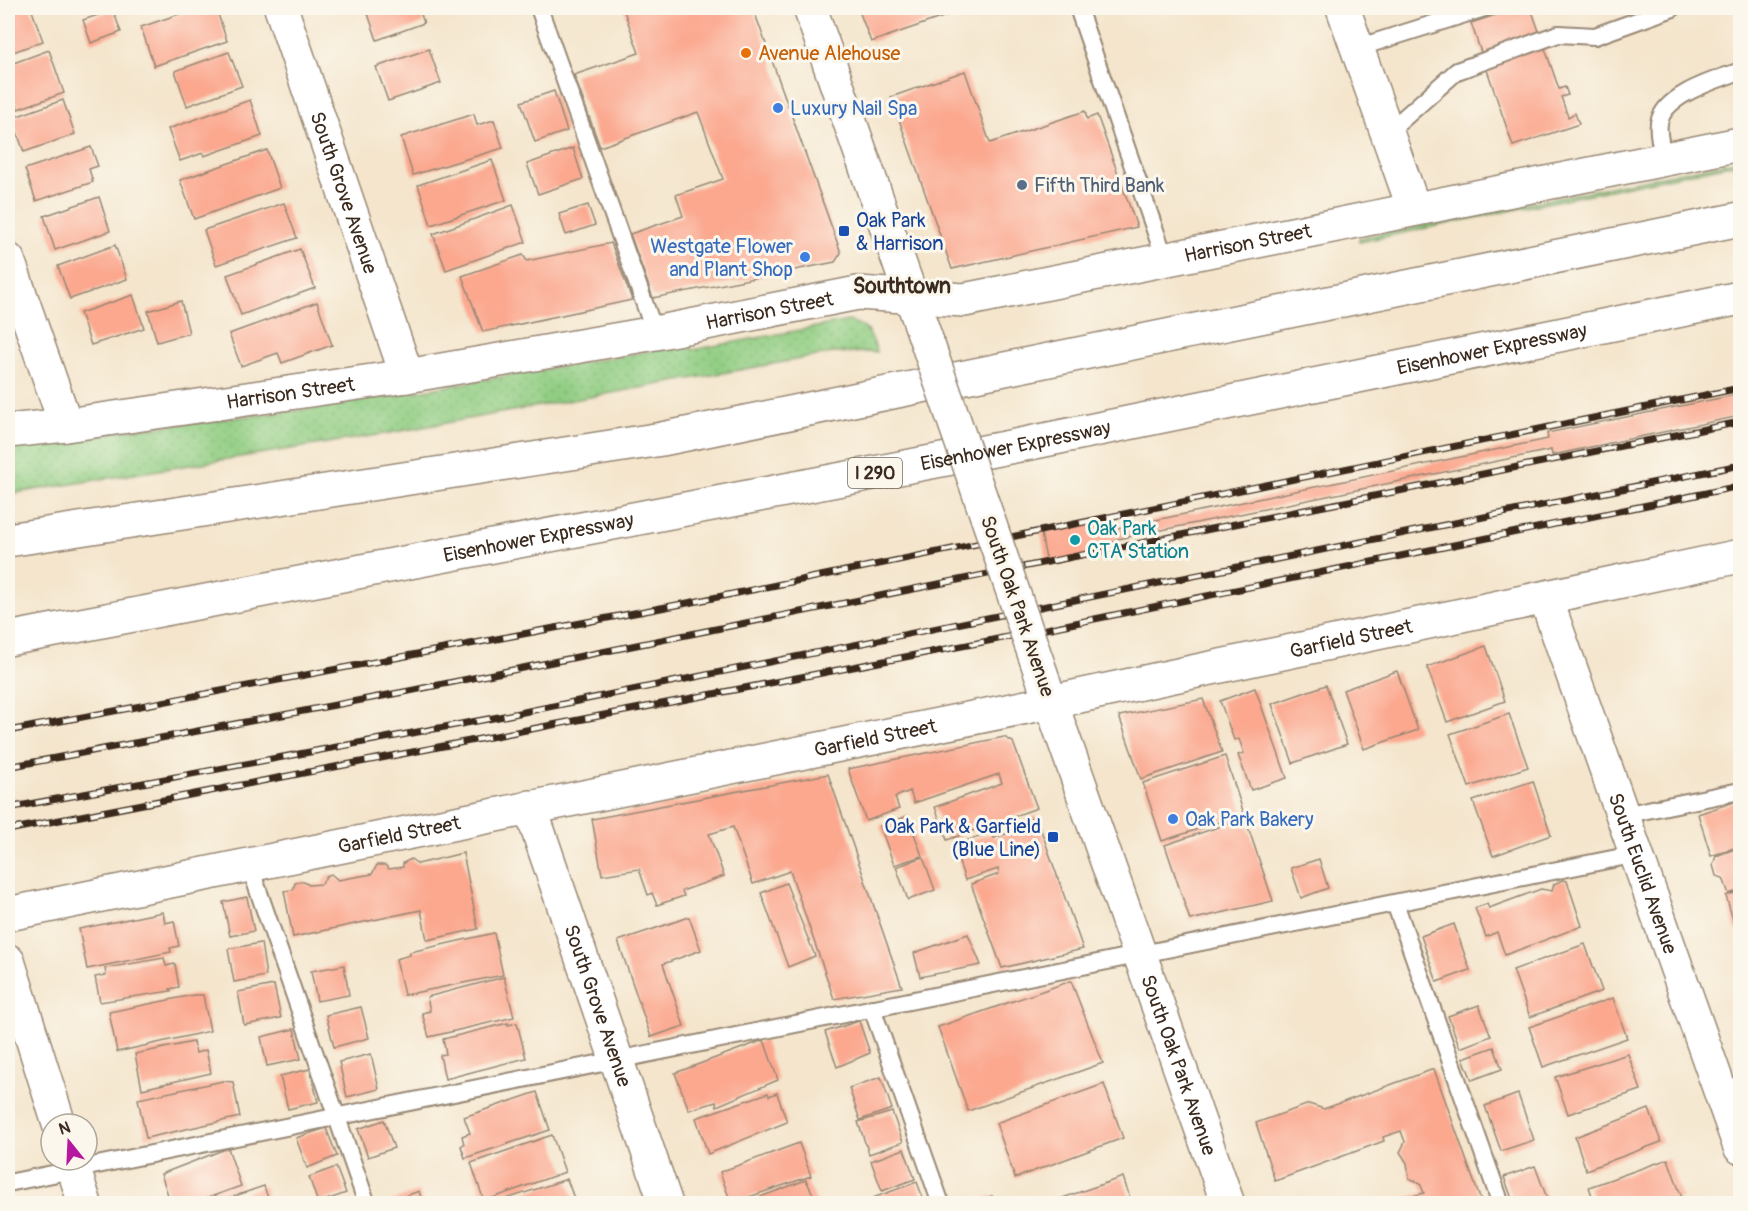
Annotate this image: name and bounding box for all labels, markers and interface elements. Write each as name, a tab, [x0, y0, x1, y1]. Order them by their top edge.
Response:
place label: Avenue Alehouse	[758, 41, 901, 66]
marker: Avenue Alehouse	[739, 46, 753, 60]
place label: Luxury Nail Spa	[790, 96, 917, 121]
marker: Luxury Nail Spa	[771, 101, 785, 115]
street label: South Grove Avenue	[304, 108, 383, 277]
place label: Fifth Third Bank	[1034, 173, 1165, 198]
marker: Fifth Third Bank	[1015, 178, 1029, 192]
place label: Oak Park & Harrison	[856, 208, 943, 256]
street label: Harrison Street	[1182, 218, 1315, 268]
marker: Oak Park & Harrison	[837, 224, 851, 238]
place label: Westgate Flower and Plant Shop	[650, 234, 793, 282]
marker: Westgate Flower and Plant Shop	[798, 250, 812, 264]
district label: Southtown	[853, 273, 951, 300]
street label: Harrison Street	[704, 286, 836, 336]
street label: Eisenhower Expressway	[1395, 317, 1590, 381]
street label: Harrison Street	[225, 372, 357, 415]
street label: Eisenhower Expressway	[918, 415, 1113, 477]
road number: I 290	[848, 458, 902, 488]
street label: Eisenhower Expressway	[441, 507, 636, 568]
street label: South Oak Park Avenue	[975, 512, 1060, 700]
place label: Oak Park CTA Station	[1087, 516, 1189, 564]
marker: Oak Park CTA Station	[1068, 533, 1082, 547]
street label: Garfield Street	[1288, 614, 1416, 664]
street label: Garfield Street	[812, 713, 940, 763]
street label: South Euclid Avenue	[1603, 790, 1683, 957]
place label: Oak Park Bakery	[1185, 807, 1314, 832]
street label: Garfield Street	[336, 810, 464, 860]
marker: Oak Park Bakery	[1166, 812, 1180, 826]
place label: Oak Park & Garfield (Blue Line)	[884, 814, 1041, 862]
marker: Oak Park & Garfield (Blue Line)	[1046, 830, 1060, 844]
street label: South Grove Avenue	[558, 921, 637, 1090]
street label: South Oak Park Avenue	[1135, 971, 1222, 1159]
north arrow	[39, 1112, 99, 1172]
text: N	[56, 1117, 73, 1140]

